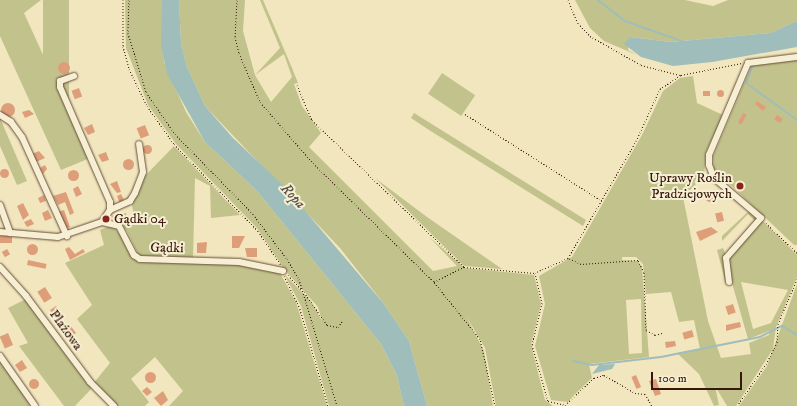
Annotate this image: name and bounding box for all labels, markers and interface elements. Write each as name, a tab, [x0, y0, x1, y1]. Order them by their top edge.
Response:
place label: Uprawy Roślin Pradziejowych	[649, 170, 732, 202]
water label: Ropa	[277, 180, 309, 212]
marker: Uprawy Roślin Pradziejowych	[735, 181, 745, 191]
place label: Gądki 04	[114, 211, 166, 227]
marker: Gądki 04	[101, 214, 111, 224]
street label: Gądki	[150, 239, 184, 257]
street label: Plażowa	[46, 306, 86, 354]
scale bar	[653, 364, 744, 390]
text: 100 m	[658, 371, 687, 386]

